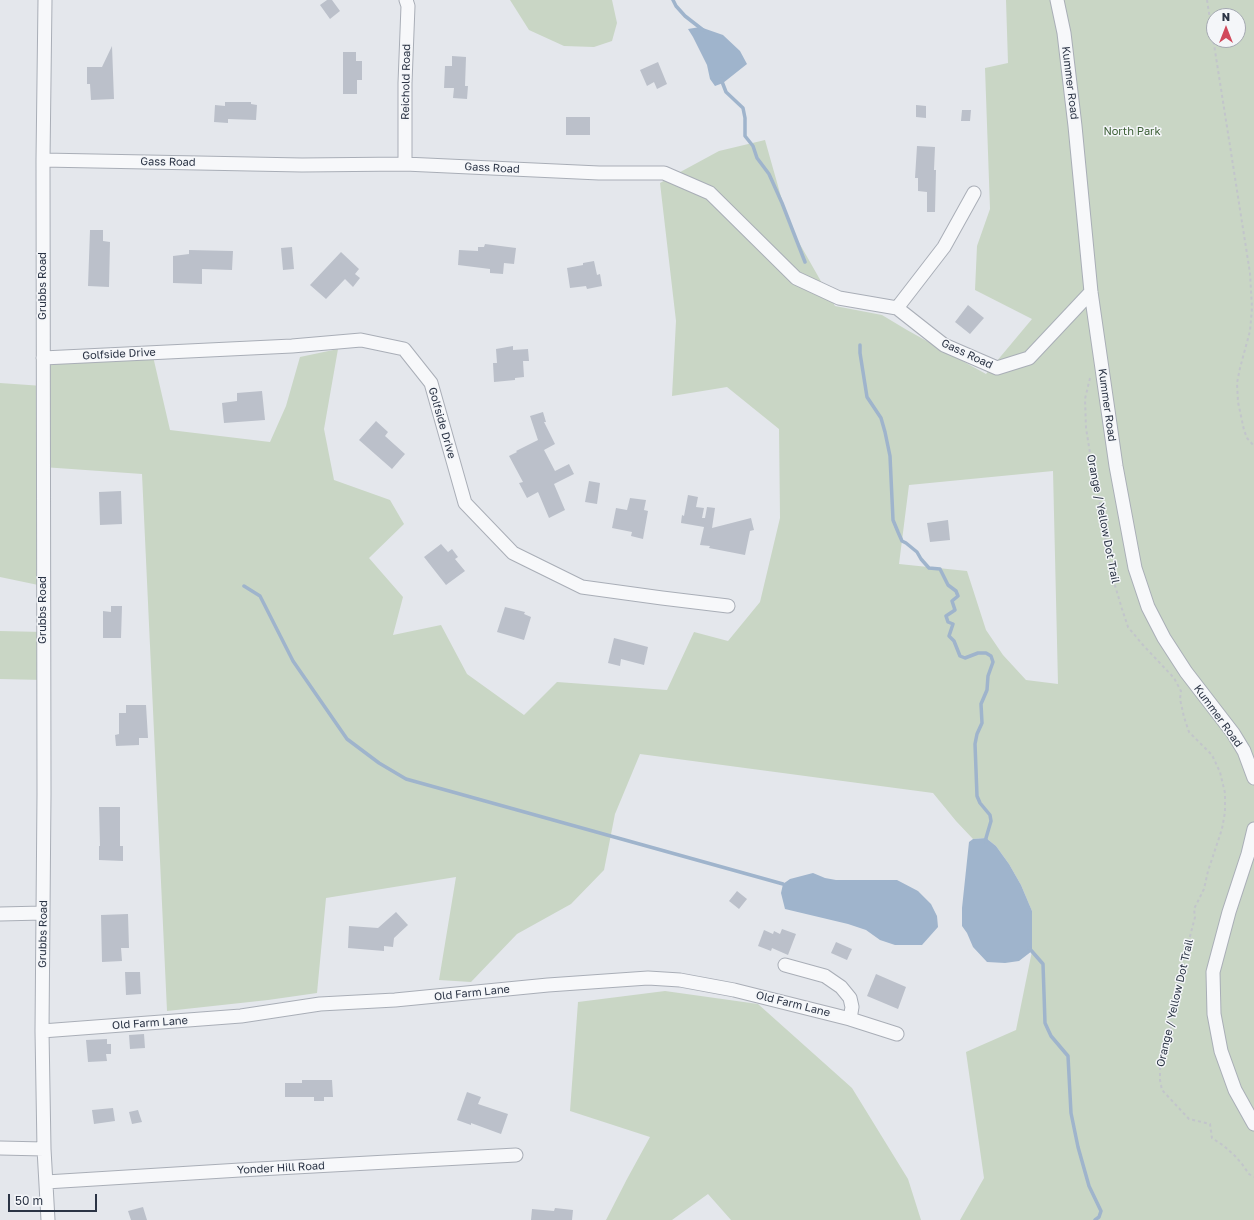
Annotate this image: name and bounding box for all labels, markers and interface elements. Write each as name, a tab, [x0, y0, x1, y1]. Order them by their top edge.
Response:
north arrow	[1206, 8, 1246, 48]
text: N	[1222, 10, 1230, 23]
street label: Reichold Road	[399, 44, 413, 120]
street label: Kummer Road	[1059, 46, 1081, 120]
park label: North Park	[1103, 125, 1161, 139]
street label: Gass Road	[140, 155, 196, 169]
street label: Gass Road	[464, 160, 520, 176]
street label: Grubbs Road	[36, 252, 50, 320]
street label: Gass Road	[939, 336, 995, 372]
street label: Golfside Drive	[82, 345, 156, 363]
street label: Kummer Road	[1095, 368, 1119, 442]
street label: Golfside Drive	[426, 386, 458, 460]
street label: Orange / Yellow Dot Trail	[1084, 453, 1122, 585]
street label: Grubbs Road	[36, 576, 50, 644]
street label: Kummer Road	[1191, 682, 1245, 750]
street label: Grubbs Road	[36, 900, 50, 968]
street label: Orange / Yellow Dot Trail	[1154, 938, 1196, 1068]
street label: Old Farm Lane	[433, 982, 511, 1004]
street label: Old Farm Lane	[754, 988, 832, 1020]
street label: Old Farm Lane	[112, 1014, 188, 1032]
street label: Yonder Hill Road	[237, 1159, 325, 1177]
scale bar	[10, 1186, 99, 1212]
text: 50 m	[15, 1193, 43, 1208]

